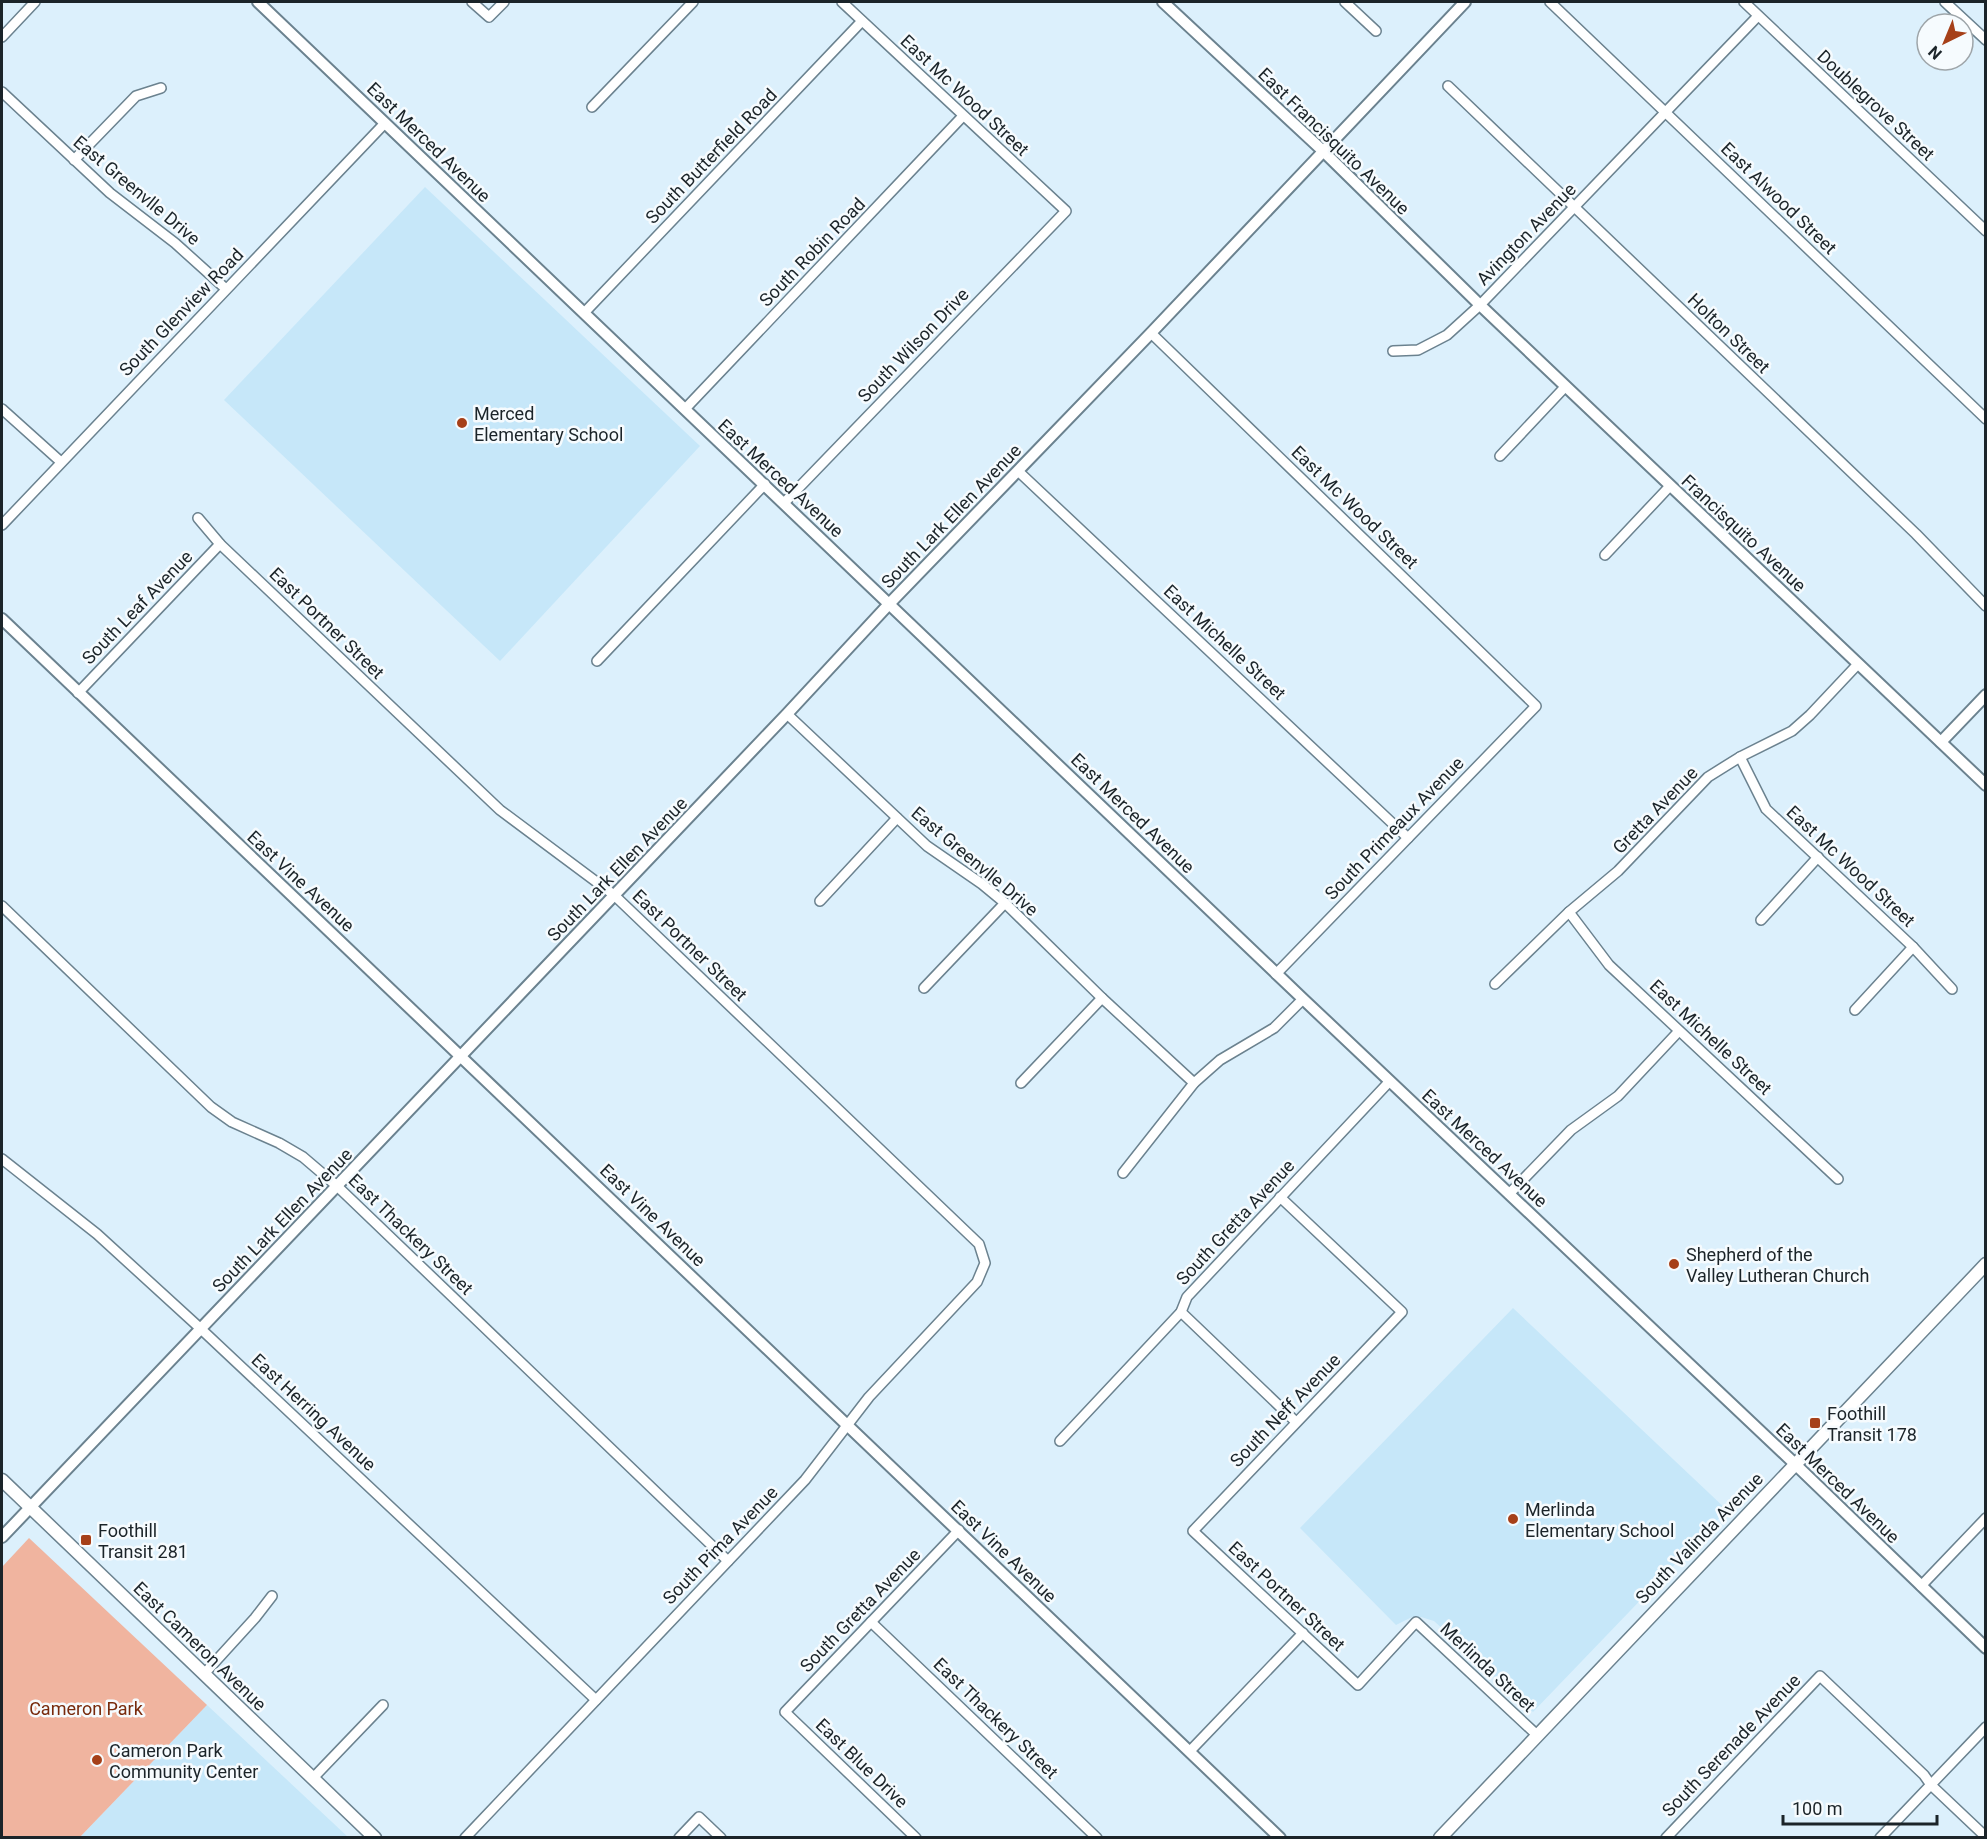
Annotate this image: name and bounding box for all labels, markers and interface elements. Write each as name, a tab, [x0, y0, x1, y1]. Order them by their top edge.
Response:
north arrow	[1915, 12, 1975, 72]
street label: East Mc Wood Street	[897, 30, 1034, 160]
text: N	[1925, 42, 1946, 63]
street label: Doublegrove Street	[1813, 45, 1939, 165]
street label: East Francisquito Avenue	[1254, 63, 1414, 219]
street label: East Merced Avenue	[363, 78, 495, 206]
street label: South Butterfield Road	[641, 84, 781, 228]
street label: East Greenvlle Drive	[69, 131, 205, 249]
street label: East Alwood Street	[1717, 138, 1841, 258]
street label: Avington Avenue	[1472, 179, 1580, 289]
street label: South Robin Road	[755, 193, 869, 311]
street label: South Glenview Road	[115, 244, 247, 380]
street label: South Wilson Drive	[853, 284, 973, 406]
street label: Holton Street	[1684, 289, 1774, 377]
place label: Merced Elementary School	[474, 403, 623, 445]
street label: East Merced Avenue	[714, 415, 848, 541]
marker: Merced Elementary School	[455, 416, 469, 430]
street label: South Lark Ellen Avenue	[877, 440, 1025, 592]
street label: East Mc Wood Street	[1287, 441, 1423, 573]
street label: Francisquito Avenue	[1678, 470, 1810, 596]
street label: South Leaf Avenue	[77, 546, 197, 668]
street label: East Portner Street	[265, 563, 389, 683]
street label: East Michelle Street	[1160, 580, 1290, 704]
street label: East Merced Avenue	[1067, 749, 1199, 877]
street label: South Primeaux Avenue	[1320, 752, 1468, 904]
street label: Gretta Avenue	[1608, 762, 1702, 858]
street label: South Lark Ellen Avenue	[543, 793, 691, 945]
street label: East Mc Wood Street	[1783, 801, 1920, 931]
street label: East Greenvlle Drive	[907, 802, 1043, 920]
street label: East Vine Avenue	[243, 826, 359, 936]
street label: East Portner Street	[628, 885, 752, 1005]
street label: East Michelle Street	[1646, 975, 1776, 1099]
street label: East Merced Avenue	[1418, 1085, 1552, 1211]
street label: South Lark Ellen Avenue	[208, 1144, 356, 1296]
street label: South Gretta Avenue	[1171, 1155, 1299, 1289]
street label: East Vine Avenue	[596, 1159, 710, 1271]
street label: East Thackery Street	[345, 1169, 478, 1299]
place label: Shepherd of the Valley Lutheran Church	[1686, 1244, 1869, 1286]
marker: Shepherd of the Valley Lutheran Church	[1667, 1257, 1681, 1271]
street label: East Herring Avenue	[248, 1349, 380, 1475]
street label: South Neff Avenue	[1226, 1349, 1344, 1471]
place label: Foothill Transit 178	[1827, 1403, 1917, 1445]
marker: Foothill Transit 178	[1808, 1416, 1822, 1430]
street label: East Merced Avenue	[1772, 1419, 1904, 1547]
street label: South Valinda Avenue	[1631, 1468, 1767, 1608]
street label: South Pima Avenue	[658, 1482, 782, 1608]
street label: East Vine Avenue	[947, 1495, 1061, 1607]
place label: Merlinda Elementary School	[1525, 1499, 1674, 1541]
marker: Merlinda Elementary School	[1506, 1512, 1520, 1526]
place label: Foothill Transit 281	[98, 1520, 188, 1562]
marker: Foothill Transit 281	[79, 1533, 93, 1547]
street label: East Portner Street	[1225, 1537, 1350, 1655]
street label: South Gretta Avenue	[796, 1544, 924, 1676]
street label: East Cameron Avenue	[129, 1577, 271, 1715]
street label: Merlinda Street	[1436, 1618, 1540, 1716]
street label: East Thackery Street	[930, 1653, 1063, 1783]
street label: South Serenade Avenue	[1658, 1670, 1804, 1820]
park label: Cameron Park	[29, 1698, 144, 1719]
street label: East Blue Drive	[812, 1714, 912, 1812]
place label: Cameron Park Community Center	[109, 1740, 258, 1782]
marker: Cameron Park Community Center	[90, 1753, 104, 1767]
scale bar	[1783, 1788, 1938, 1826]
text: 100 m	[1792, 1798, 1843, 1819]

